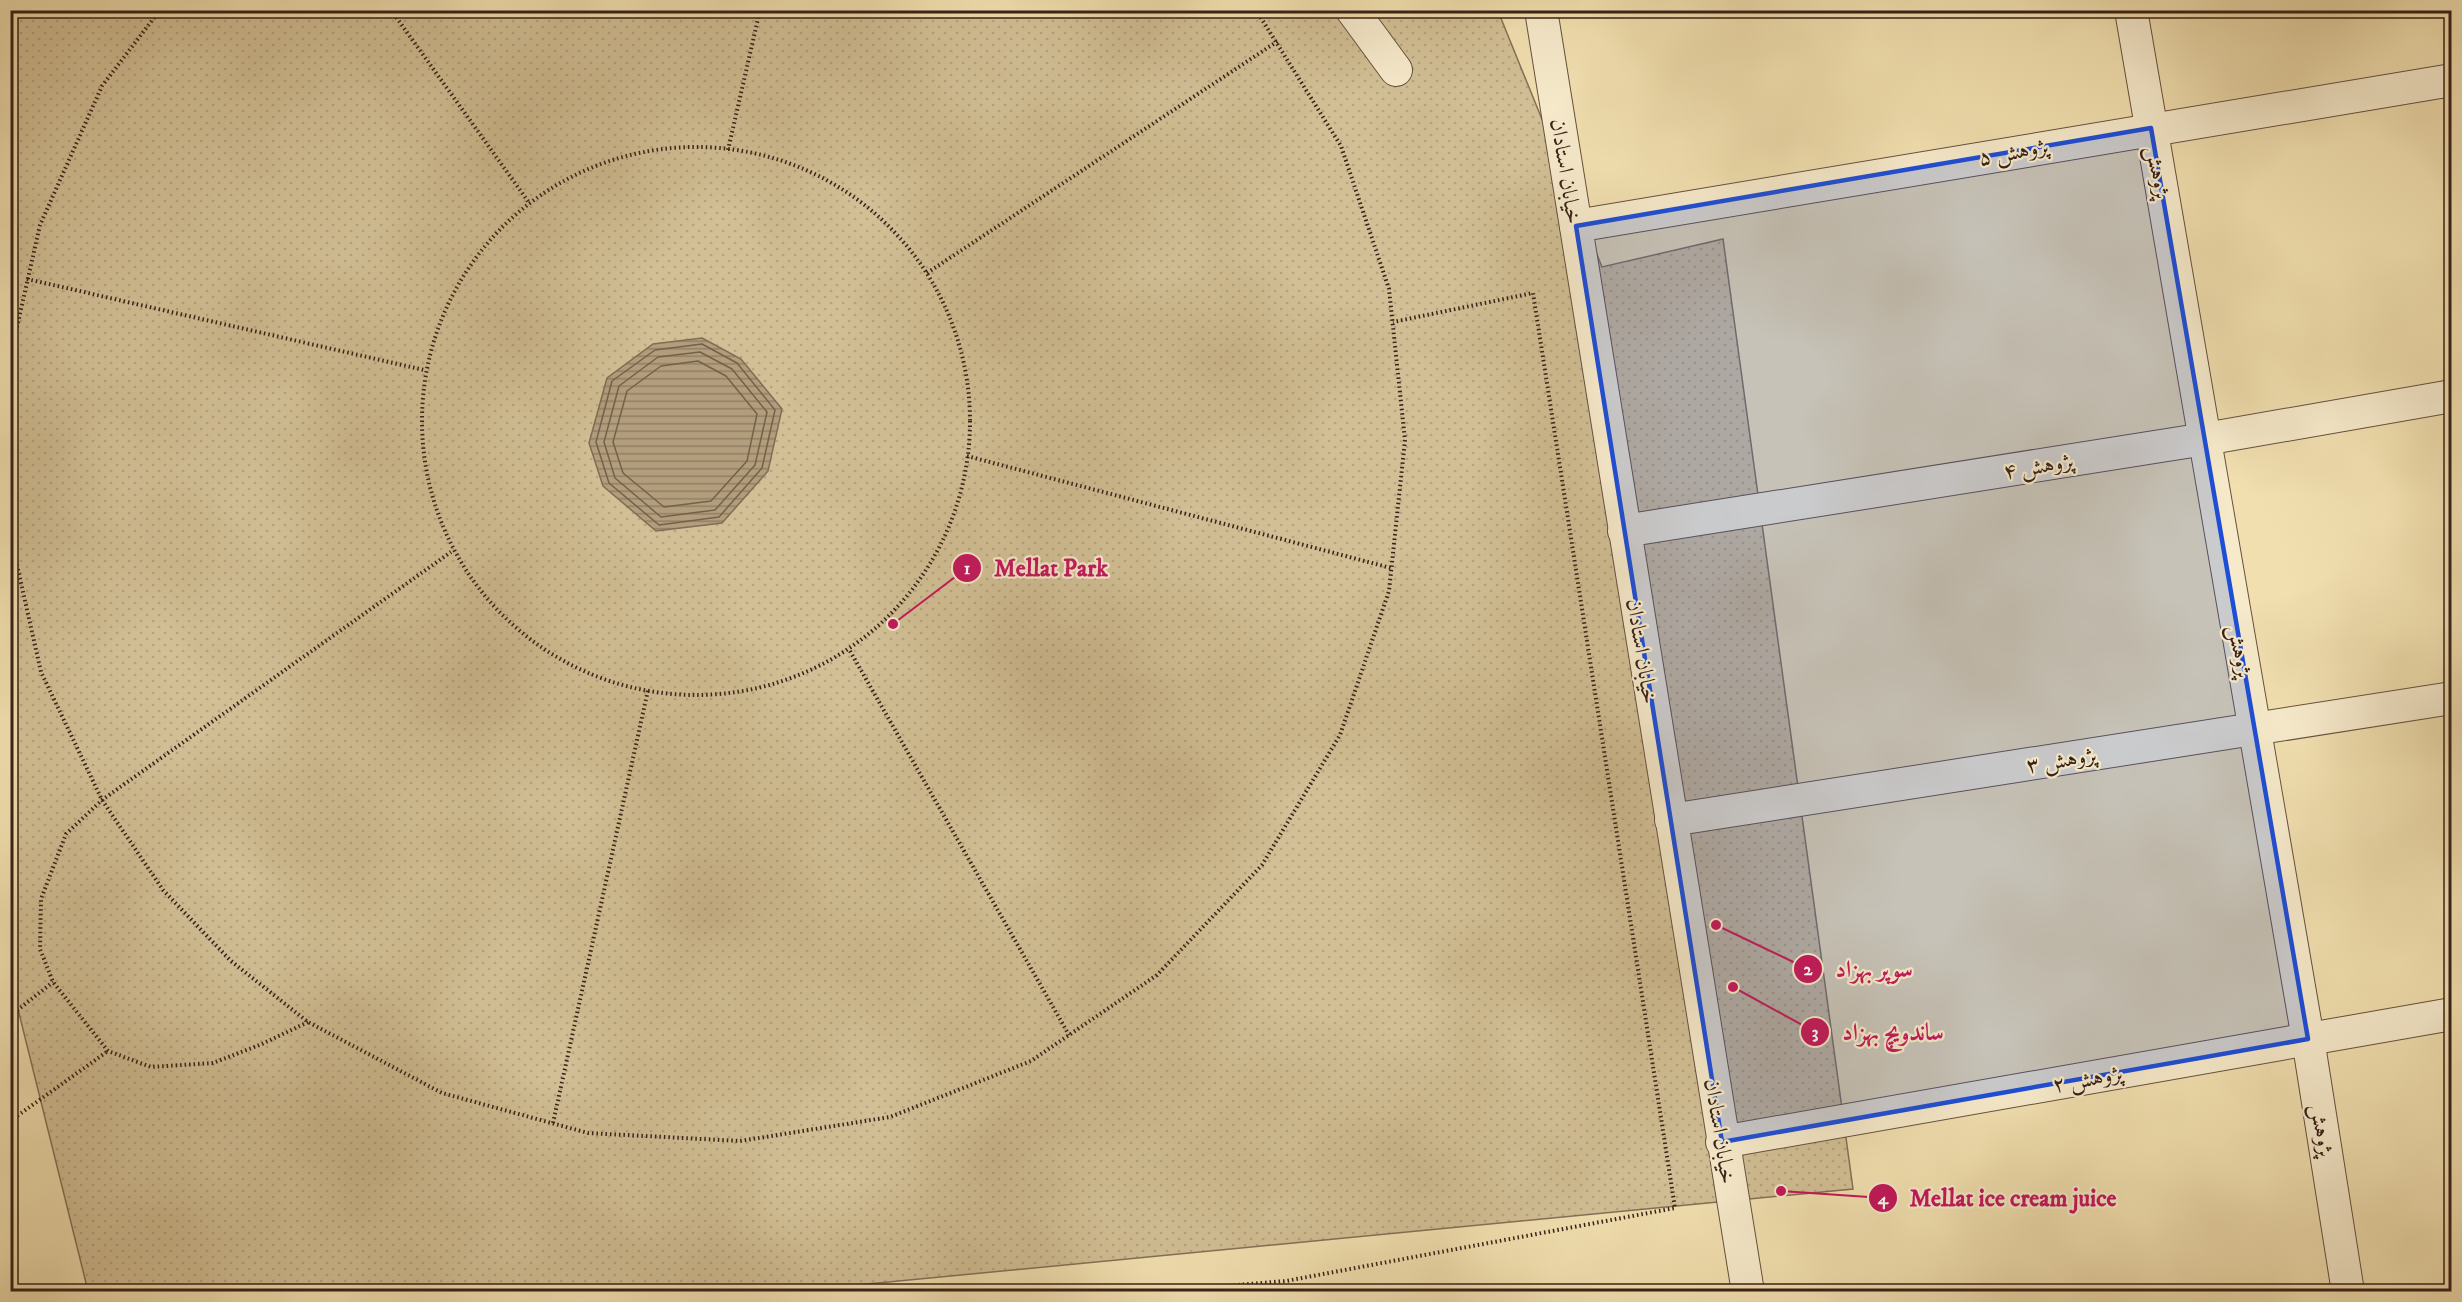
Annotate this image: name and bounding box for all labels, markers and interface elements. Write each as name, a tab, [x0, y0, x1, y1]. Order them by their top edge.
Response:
street label: خیابان استادان	[1544, 117, 1587, 226]
street label: پژوهش ۵	[1976, 133, 2053, 173]
street label: پژوهش	[2139, 144, 2176, 203]
street label: پژوهش ۴	[2001, 447, 2077, 486]
callout: Mellat Park	[952, 547, 1120, 589]
text: Mellat Park	[994, 554, 1109, 584]
text: 1	[964, 558, 971, 580]
street label: خیابان استادان	[1620, 597, 1663, 706]
street label: پژوهش	[2221, 623, 2258, 682]
street label: پژوهش ۳	[2024, 741, 2100, 780]
callout: سوپر بهزاد	[1793, 948, 1925, 990]
text: سوپر بهزاد	[1835, 955, 1913, 985]
text: 2	[1804, 959, 1814, 981]
callout: ساندویچ بهزاد	[1800, 1011, 1956, 1053]
text: ساندویچ بهزاد	[1842, 1018, 1944, 1052]
text: 3	[1812, 1022, 1819, 1044]
street label: پژوهش ۲	[2050, 1060, 2127, 1100]
street label: خیابان استادان	[1698, 1077, 1741, 1186]
street label: پژوهش	[2303, 1102, 2339, 1161]
callout: Mellat ice cream juice	[1868, 1177, 2129, 1219]
text: Mellat ice cream juice	[1910, 1184, 2117, 1214]
text: 4	[1877, 1188, 1889, 1210]

